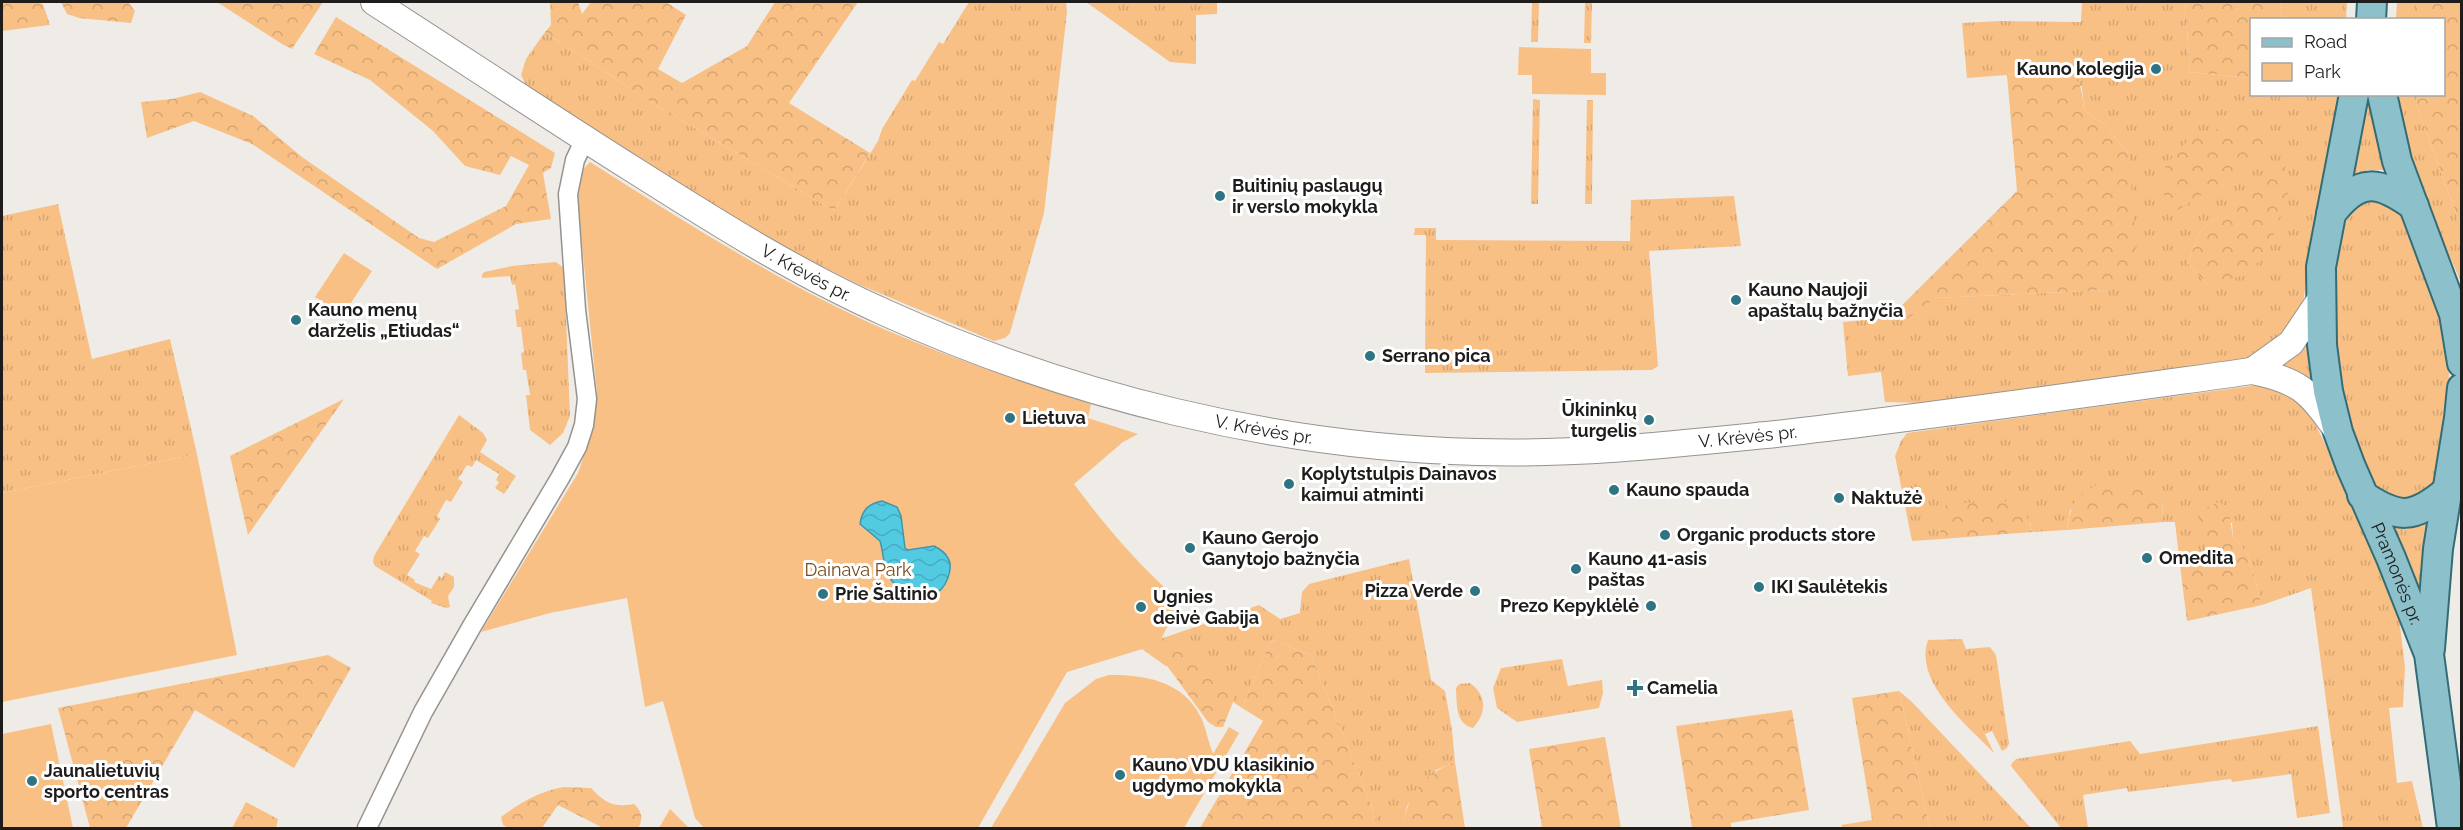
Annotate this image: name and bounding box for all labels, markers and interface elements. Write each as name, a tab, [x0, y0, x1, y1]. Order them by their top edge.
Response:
legend	[2250, 18, 2445, 96]
text: Road	[2304, 31, 2347, 52]
place label: Kauno kolegija	[2016, 58, 2144, 79]
text: Park	[2304, 61, 2341, 82]
marker: Kauno kolegija	[2149, 62, 2163, 76]
place label: Buitinių paslaugų ir verslo mokykla	[1232, 175, 1383, 217]
marker: Buitinių paslaugų ir verslo mokykla	[1213, 189, 1227, 203]
street label: V. Krėvės pr.	[757, 240, 855, 305]
place label: Kauno Naujoji apaštalų bažnyčia	[1748, 279, 1903, 321]
marker: Kauno Naujoji apaštalų bažnyčia	[1729, 293, 1743, 307]
place label: Kauno menų darželis „Etiudas“	[308, 299, 460, 341]
marker: Kauno menų darželis „Etiudas“	[289, 313, 303, 327]
place label: Serrano pica	[1382, 345, 1491, 366]
marker: Serrano pica	[1363, 349, 1377, 363]
place label: Ūkininkų turgelis	[1561, 399, 1637, 441]
place label: Lietuva	[1022, 407, 1086, 428]
street label: V. Krėvės pr.	[1213, 410, 1314, 448]
marker: Lietuva	[1003, 411, 1017, 425]
marker: Ūkininkų turgelis	[1642, 413, 1656, 427]
street label: V. Krėvės pr.	[1697, 421, 1798, 452]
place label: Koplytstulpis Dainavos kaimui atminti	[1301, 463, 1497, 505]
marker: Koplytstulpis Dainavos kaimui atminti	[1282, 477, 1296, 491]
place label: Kauno spauda	[1626, 479, 1749, 500]
marker: Kauno spauda	[1607, 483, 1621, 497]
place label: Naktužė	[1851, 487, 1923, 508]
marker: Naktužė	[1832, 491, 1846, 505]
street label: Pramonės pr.	[2367, 519, 2427, 627]
place label: Organic products store	[1677, 524, 1876, 545]
place label: Kauno Gerojo Ganytojo bažnyčia	[1202, 527, 1360, 569]
marker: Organic products store	[1658, 528, 1672, 542]
marker: Kauno Gerojo Ganytojo bažnyčia	[1183, 541, 1197, 555]
place label: Omedita	[2159, 547, 2234, 568]
place label: Kauno 41-asis paštas	[1588, 548, 1707, 590]
marker: Omedita	[2140, 551, 2154, 565]
park label: Dainava Park	[804, 559, 912, 580]
marker: Kauno 41-asis paštas	[1569, 562, 1583, 576]
place label: IKI Saulėtekis	[1771, 576, 1888, 597]
place label: Pizza Verde	[1364, 580, 1463, 601]
marker: IKI Saulėtekis	[1752, 580, 1766, 594]
place label: Prie Šaltinio	[835, 582, 938, 604]
marker: Pizza Verde	[1468, 584, 1482, 598]
place label: Ugnies deivė Gabija	[1153, 586, 1259, 628]
marker: Prie Šaltinio	[816, 587, 830, 601]
place label: Prezo Kepyklėlė	[1500, 595, 1639, 616]
marker: Prezo Kepyklėlė	[1644, 599, 1658, 613]
marker: Ugnies deivė Gabija	[1134, 600, 1148, 614]
place label: Camelia	[1647, 677, 1718, 698]
marker: Camelia	[1628, 681, 1642, 695]
place label: Kauno VDU klasikinio ugdymo mokykla	[1132, 754, 1314, 796]
place label: Jaunalietuvių sporto centras	[44, 760, 169, 802]
marker: Kauno VDU klasikinio ugdymo mokykla	[1113, 768, 1127, 782]
marker: Jaunalietuvių sporto centras	[25, 774, 39, 788]

